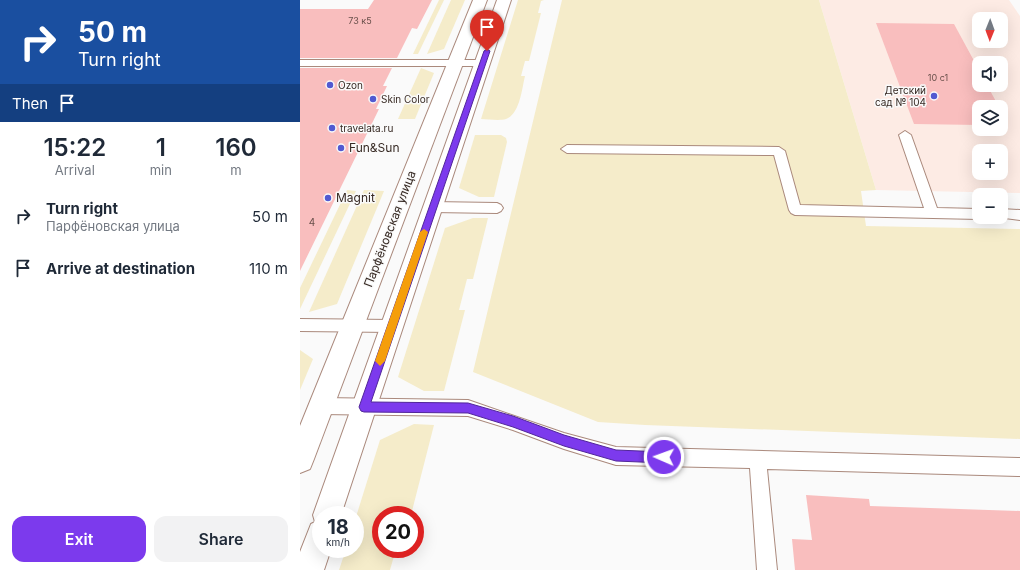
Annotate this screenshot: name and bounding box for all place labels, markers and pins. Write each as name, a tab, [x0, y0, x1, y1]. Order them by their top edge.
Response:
pin	[470, 10, 504, 51]
place label: Ozon	[338, 79, 363, 91]
marker: Ozon	[325, 80, 335, 90]
place label: Детский сад № 104	[875, 84, 926, 108]
marker: Детский сад № 104	[929, 91, 939, 101]
place label: Skin Color	[381, 93, 430, 105]
marker: Skin Color	[368, 94, 378, 104]
place label: travelata.ru	[340, 122, 393, 134]
marker: travelata.ru	[327, 123, 337, 133]
place label: Fun&Sun	[349, 140, 399, 155]
marker: Fun&Sun	[336, 143, 346, 153]
place label: Magnit	[336, 190, 375, 205]
marker: Magnit	[323, 193, 333, 203]

